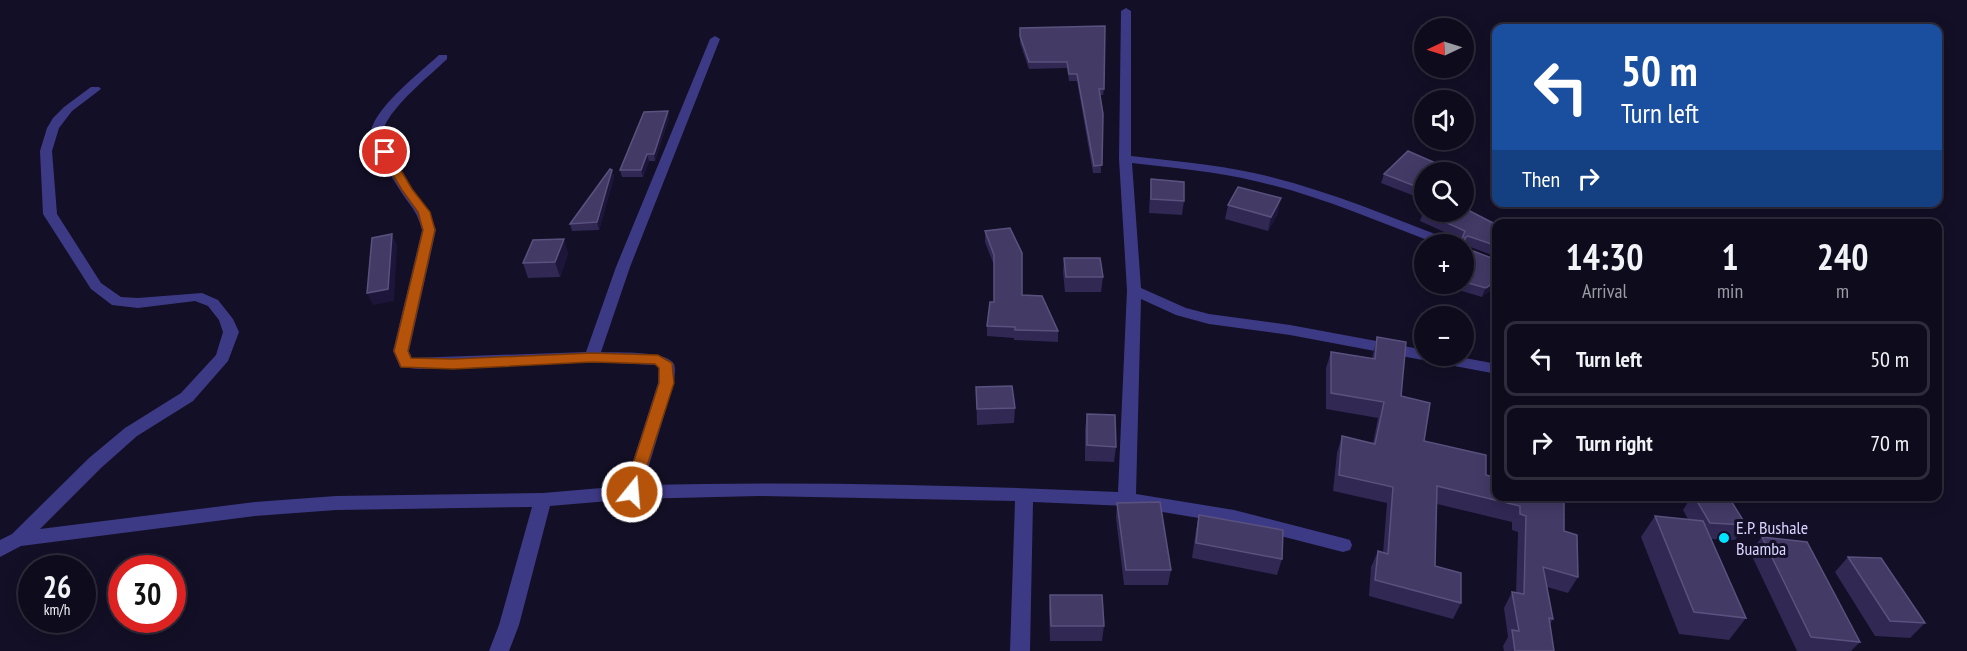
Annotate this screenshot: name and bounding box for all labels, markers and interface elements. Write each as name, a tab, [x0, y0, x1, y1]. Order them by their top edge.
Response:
north arrow	[1414, 18, 1474, 78]
map controls	[1414, 18, 1474, 366]
text: 50 m	[1621, 43, 1698, 98]
icon: left	[1522, 48, 1600, 126]
button: sound	[1414, 90, 1474, 150]
text: Turn left	[1621, 96, 1699, 130]
pin	[359, 126, 410, 177]
icon: arrive	[368, 135, 401, 168]
button: search	[1414, 162, 1474, 222]
icon: right	[1572, 162, 1605, 195]
text: Then	[1522, 165, 1560, 193]
text: 14:30	[1566, 233, 1643, 280]
text: 1	[1721, 233, 1739, 280]
text: 240	[1817, 233, 1868, 280]
button: +	[1414, 234, 1474, 294]
text: Arrival	[1582, 278, 1627, 304]
text: min	[1717, 278, 1743, 304]
text: m	[1836, 278, 1849, 304]
button: −	[1414, 306, 1474, 366]
icon: left	[1525, 342, 1558, 375]
text: Turn left	[1576, 345, 1642, 373]
text: 50 m	[1870, 345, 1909, 373]
icon: right	[1525, 426, 1558, 459]
text: Turn right	[1576, 429, 1653, 457]
text: 70 m	[1870, 429, 1909, 457]
position arrow	[600, 460, 664, 524]
place label: E.P. Bushale Buamba	[1736, 516, 1808, 560]
marker: E.P. Bushale Buamba	[1717, 531, 1731, 545]
speed limit sign: 30	[108, 555, 186, 633]
text: 26	[43, 567, 71, 606]
text: km/h	[44, 600, 70, 619]

